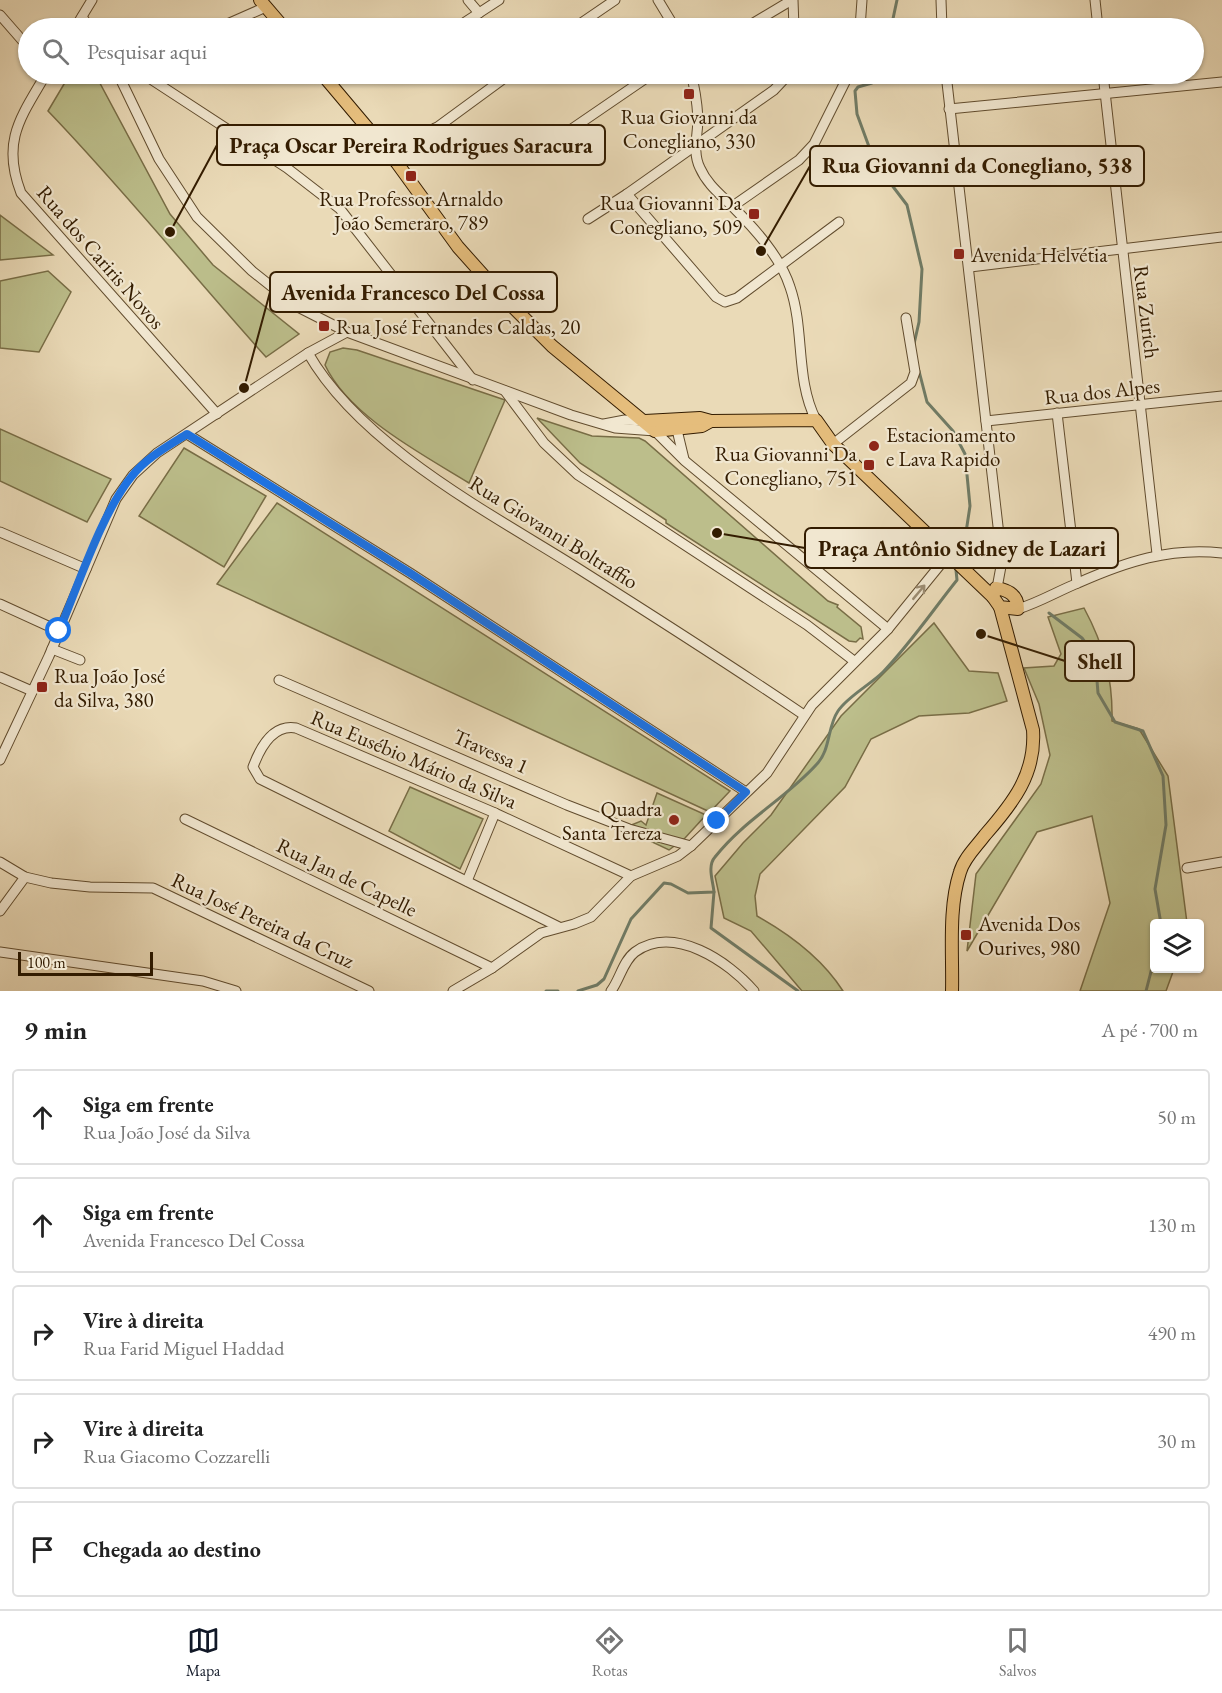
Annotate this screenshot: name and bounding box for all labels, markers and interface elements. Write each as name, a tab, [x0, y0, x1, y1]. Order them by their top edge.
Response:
search box	[18, 18, 1204, 84]
icon: search	[39, 35, 72, 68]
text: Pesquisar aqui	[87, 37, 207, 66]
marker: Rua Giovanni da Conegliano, 330	[682, 87, 696, 101]
place label: Rua Giovanni da Conegliano, 330	[621, 103, 758, 154]
callout: Praça Oscar Pereira Rodrigues Saracura	[217, 125, 605, 165]
text: Praça Oscar Pereira Rodrigues Saracura	[229, 131, 593, 160]
callout: Rua Giovanni da Conegliano, 538	[810, 146, 1144, 186]
text: Rua Giovanni da Conegliano, 538	[822, 151, 1132, 180]
marker: Rua Professor Arnaldo João Semeraro, 789	[404, 169, 418, 183]
street label: Rua dos Cariris Novos	[31, 180, 171, 335]
place label: Rua Professor Arnaldo João Semeraro, 789	[319, 185, 503, 236]
place label: Rua Giovanni Da Conegliano, 509	[600, 189, 743, 240]
marker: Rua Giovanni Da Conegliano, 509	[747, 207, 761, 221]
place label: Avenida Helvétia	[970, 241, 1108, 268]
marker: Avenida Helvétia	[952, 247, 966, 261]
street label: Rua Zurich	[1128, 264, 1166, 360]
callout: Avenida Francesco Del Cossa	[270, 272, 557, 312]
text: Avenida Francesco Del Cossa	[280, 278, 545, 307]
place label: Rua José Fernandes Caldas, 20	[336, 313, 580, 340]
marker: Rua José Fernandes Caldas, 20	[317, 319, 331, 333]
street label: Rua dos Alpes	[1043, 371, 1161, 410]
place label: Estacionamento e Lava Rapido	[886, 421, 1016, 472]
marker: Estacionamento e Lava Rapido	[867, 439, 881, 453]
place label: Rua Giovanni Da Conegliano, 751	[715, 440, 858, 491]
marker: Rua Giovanni Da Conegliano, 751	[862, 458, 876, 472]
street label: Rua Giovanni Boltraffio	[465, 469, 643, 595]
callout: Praça Antônio Sidney de Lazari	[805, 528, 1118, 568]
text: Praça Antônio Sidney de Lazari	[818, 534, 1107, 563]
one-way arrow	[912, 585, 926, 600]
route start	[45, 617, 71, 643]
callout: Shell	[1065, 641, 1134, 681]
text: Shell	[1078, 647, 1122, 676]
place label: Rua João José da Silva, 380	[54, 662, 165, 713]
marker: Rua João José da Silva, 380	[35, 680, 49, 694]
street label: Rua Eusébio Mário da Silva	[307, 703, 522, 815]
street label: Travessa 1	[449, 722, 533, 780]
place label: Quadra Santa Tereza	[562, 795, 663, 846]
route end	[703, 807, 729, 833]
marker: Quadra Santa Tereza	[667, 813, 681, 827]
street label: Rua Jan de Capelle	[272, 831, 422, 923]
street label: Rua José Pereira da Cruz	[168, 866, 359, 974]
place label: Avenida Dos Ourives, 980	[977, 910, 1081, 961]
map controls	[1150, 919, 1204, 973]
button: layers	[1150, 919, 1204, 973]
marker: Avenida Dos Ourives, 980	[959, 928, 973, 942]
scale bar	[18, 949, 153, 977]
text: 100 m	[27, 952, 66, 973]
text: 9 min	[24, 1013, 87, 1047]
text: A pé · 700 m	[1102, 1017, 1198, 1043]
text: Siga em frente	[83, 1090, 214, 1119]
icon: ahead	[26, 1101, 59, 1134]
text: 50 m	[1157, 1104, 1196, 1130]
text: Rua João José da Silva	[83, 1119, 250, 1145]
text: Siga em frente	[83, 1198, 214, 1227]
icon: ahead	[26, 1209, 59, 1242]
text: 130 m	[1148, 1212, 1196, 1238]
text: Avenida Francesco Del Cossa	[83, 1227, 305, 1253]
text: Vire à direita	[83, 1306, 204, 1335]
icon: right	[26, 1317, 59, 1350]
text: 490 m	[1148, 1320, 1196, 1346]
text: Rua Farid Miguel Haddad	[83, 1335, 284, 1361]
text: Vire à direita	[83, 1414, 204, 1443]
icon: right	[26, 1425, 59, 1458]
text: 30 m	[1157, 1428, 1196, 1454]
text: Rua Giacomo Cozzarelli	[83, 1443, 270, 1469]
icon: arrive	[26, 1533, 59, 1566]
text: Chegada ao destino	[83, 1535, 261, 1564]
tab: Mapa	[186, 1624, 221, 1681]
tab: Rotas	[592, 1624, 628, 1681]
tab: Salvos	[999, 1624, 1036, 1681]

